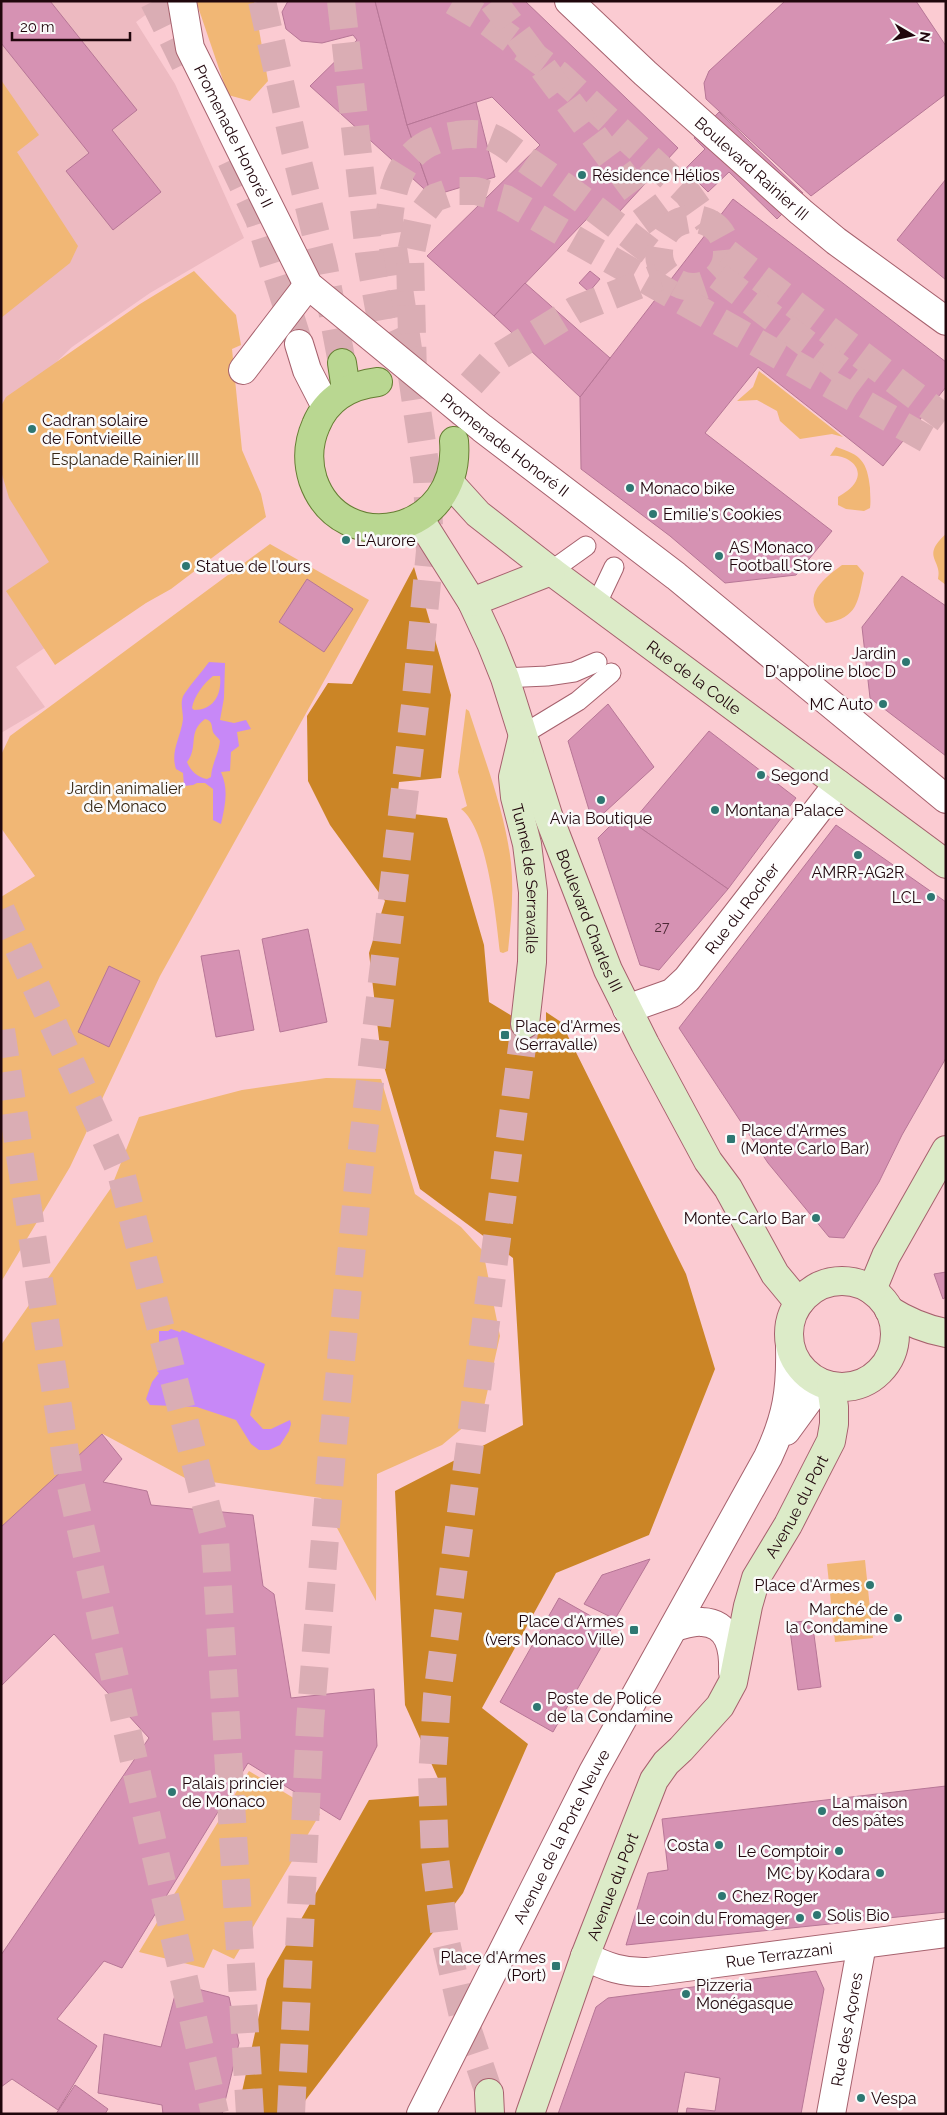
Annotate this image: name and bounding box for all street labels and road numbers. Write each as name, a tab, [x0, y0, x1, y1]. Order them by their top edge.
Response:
street label: Promenade Honoré II	[190, 61, 277, 211]
street label: Boulevard Rainier III	[691, 113, 813, 224]
street label: Promenade Honoré II	[437, 389, 573, 500]
street label: Rue de la Colle	[643, 636, 745, 718]
street label: Tunnel de Serravalle	[508, 802, 543, 954]
street label: Boulevard Charles III	[553, 846, 627, 995]
street label: Rue du Rocher	[701, 859, 783, 957]
street label: Avenue du Port	[761, 1451, 832, 1561]
street label: Avenue de la Porte Neuve	[509, 1746, 613, 1927]
street label: Avenue du Port	[583, 1829, 642, 1943]
street label: Rue Terrazzani	[725, 1938, 834, 1971]
street label: Rue des Açores	[827, 1971, 866, 2088]

